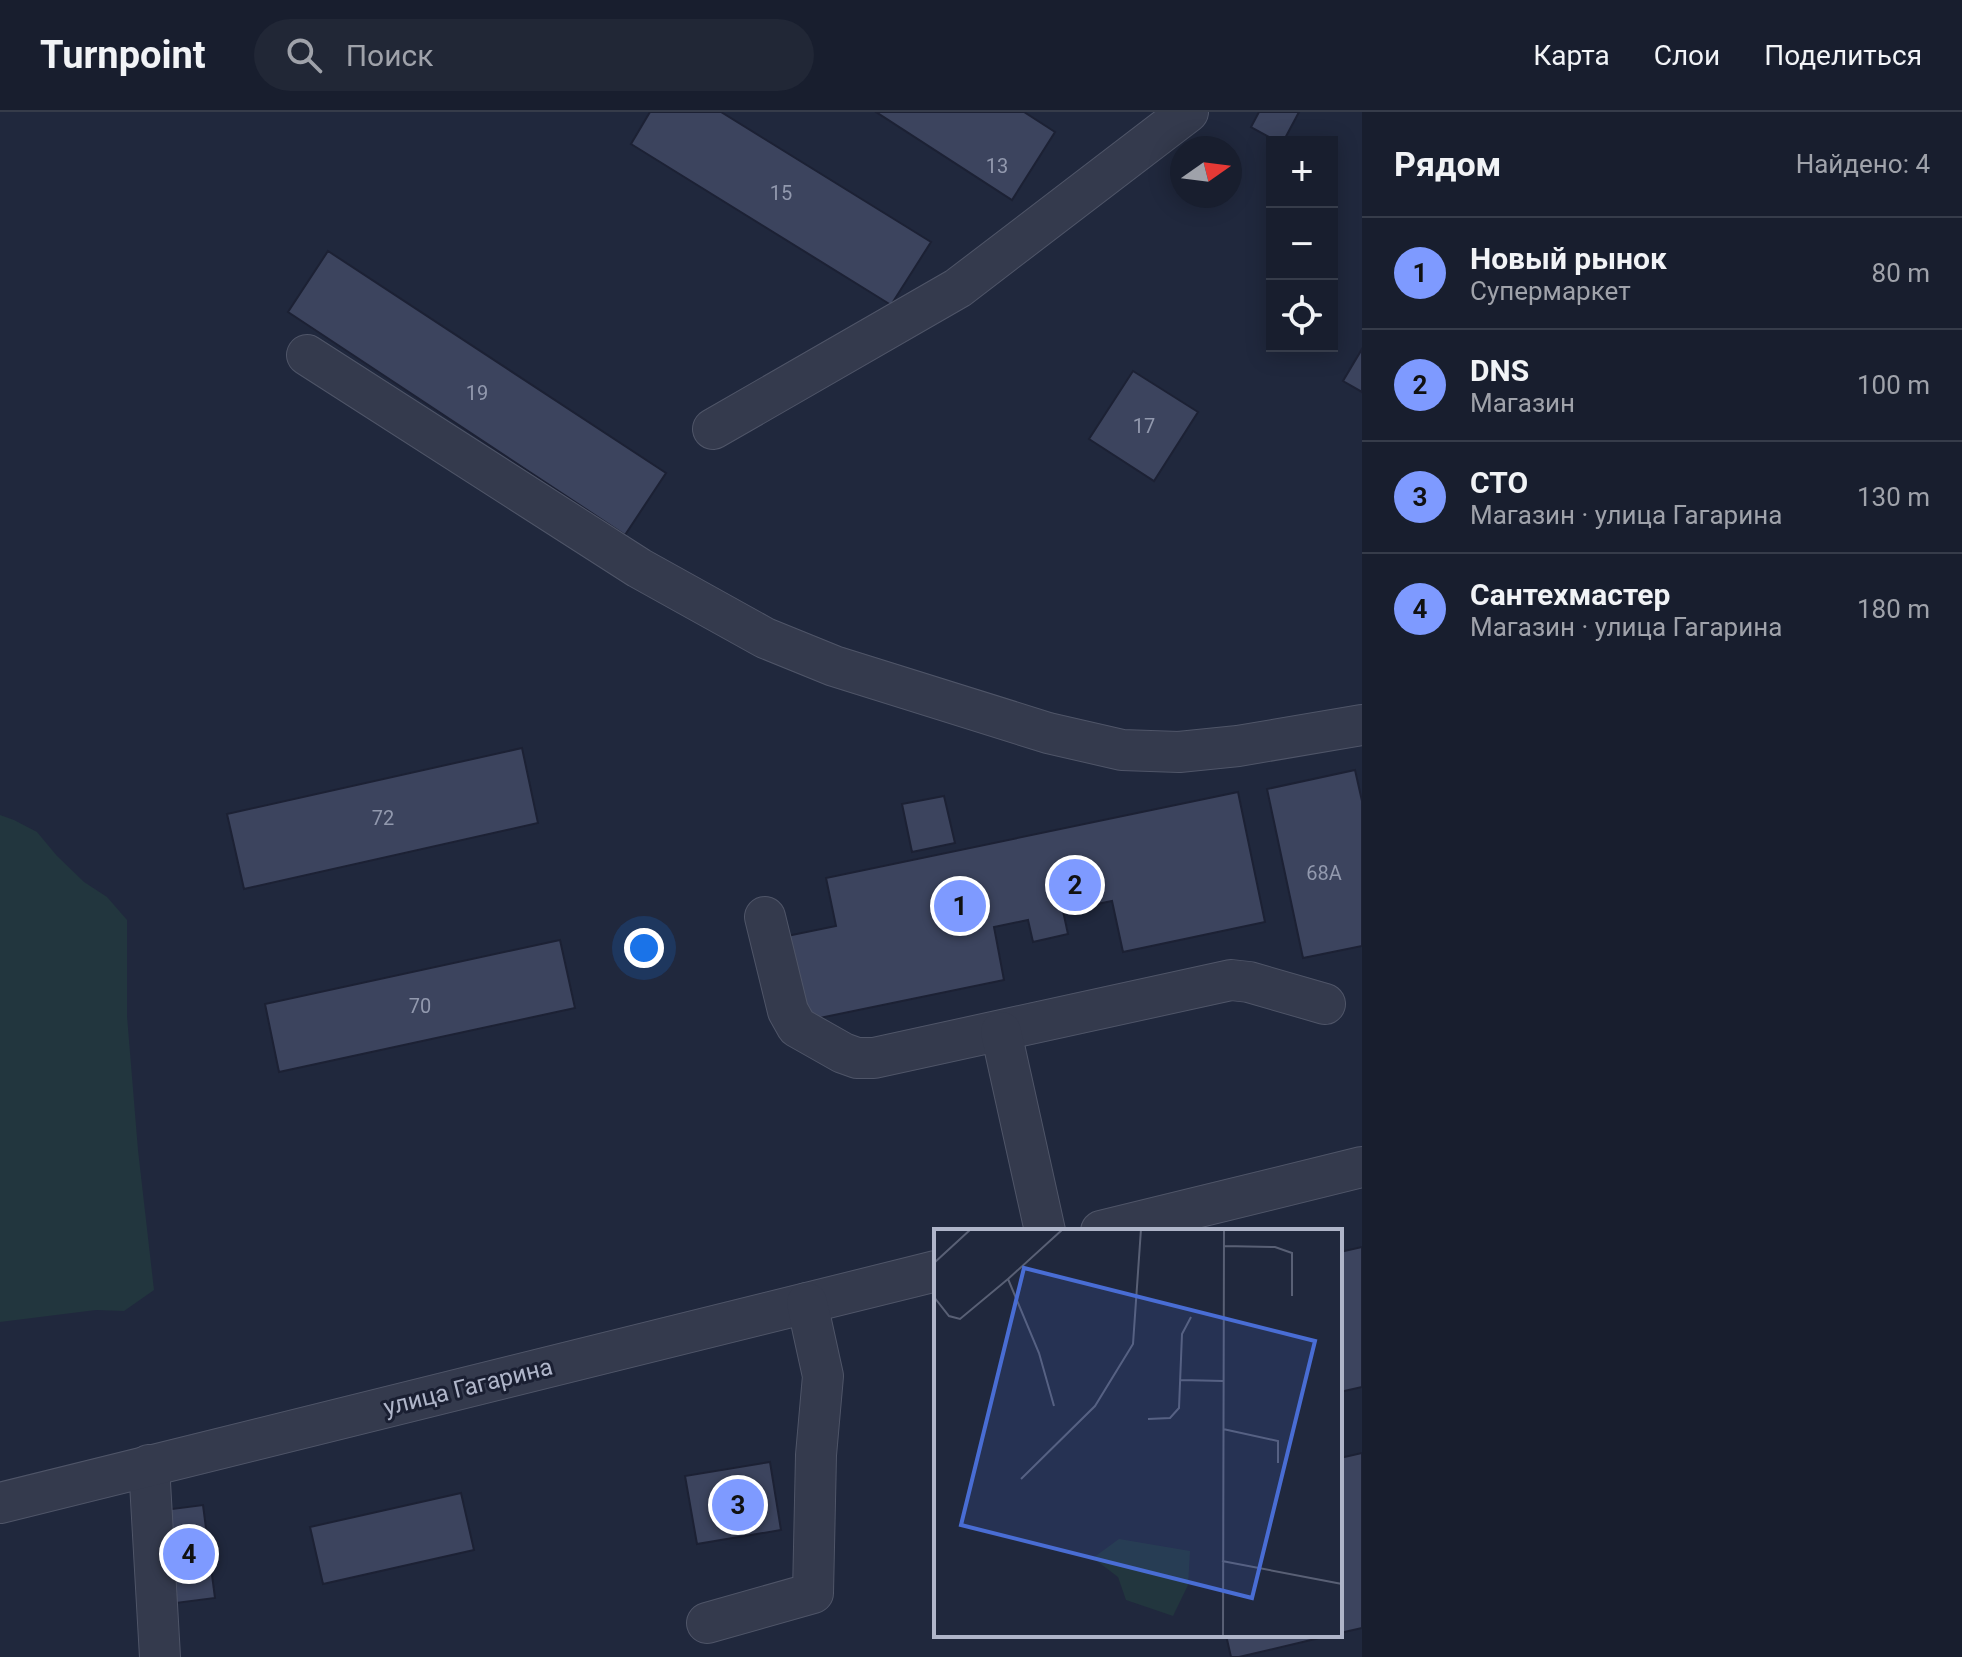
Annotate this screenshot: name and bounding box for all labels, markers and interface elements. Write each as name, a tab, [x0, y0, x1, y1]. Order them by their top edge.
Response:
search box	[254, 19, 814, 91]
text: Turnpoint	[40, 33, 206, 77]
icon: search	[282, 33, 326, 77]
text: Поиск	[346, 38, 433, 73]
text: Карта	[1533, 39, 1610, 72]
text: Слои	[1654, 39, 1720, 72]
text: Поделиться	[1764, 39, 1922, 72]
north arrow	[1170, 136, 1242, 208]
map controls	[1266, 136, 1338, 352]
button: +	[1266, 136, 1338, 208]
text: Рядом	[1394, 144, 1501, 184]
text: Найдено: 4	[1796, 149, 1930, 179]
house number: 13	[986, 154, 1008, 178]
house number: 15	[770, 181, 792, 205]
button: −	[1266, 208, 1338, 280]
text: Новый рынок	[1470, 241, 1667, 276]
text: 1	[1413, 258, 1427, 288]
text: 80 m	[1872, 258, 1930, 288]
text: Супермаркет	[1470, 276, 1631, 306]
button: locate	[1266, 280, 1338, 352]
text: DNS	[1470, 353, 1529, 388]
text: 2	[1413, 370, 1427, 400]
text: 100 m	[1857, 370, 1930, 400]
house number: 19	[466, 381, 488, 405]
text: Магазин	[1470, 388, 1575, 418]
house number: 17	[1133, 414, 1155, 438]
text: СТО	[1470, 465, 1528, 500]
text: 3	[1413, 482, 1427, 512]
text: 130 m	[1857, 482, 1930, 512]
text: Магазин · улица Гагарина	[1470, 500, 1782, 530]
text: Сантехмастер	[1470, 577, 1670, 612]
text: 4	[1413, 594, 1427, 624]
text: 180 m	[1857, 594, 1930, 624]
text: Магазин · улица Гагарина	[1470, 612, 1782, 642]
house number: 72	[372, 806, 394, 830]
pin: 2	[1049, 855, 1101, 915]
house number: 68А	[1306, 861, 1342, 885]
pin: 1	[934, 876, 986, 936]
your location	[624, 928, 664, 968]
house number: 70	[409, 994, 431, 1018]
inset map	[934, 1229, 1342, 1637]
street label: улица Гагарина	[381, 1352, 555, 1422]
pin: 3	[712, 1475, 764, 1535]
pin: 4	[163, 1524, 215, 1584]

